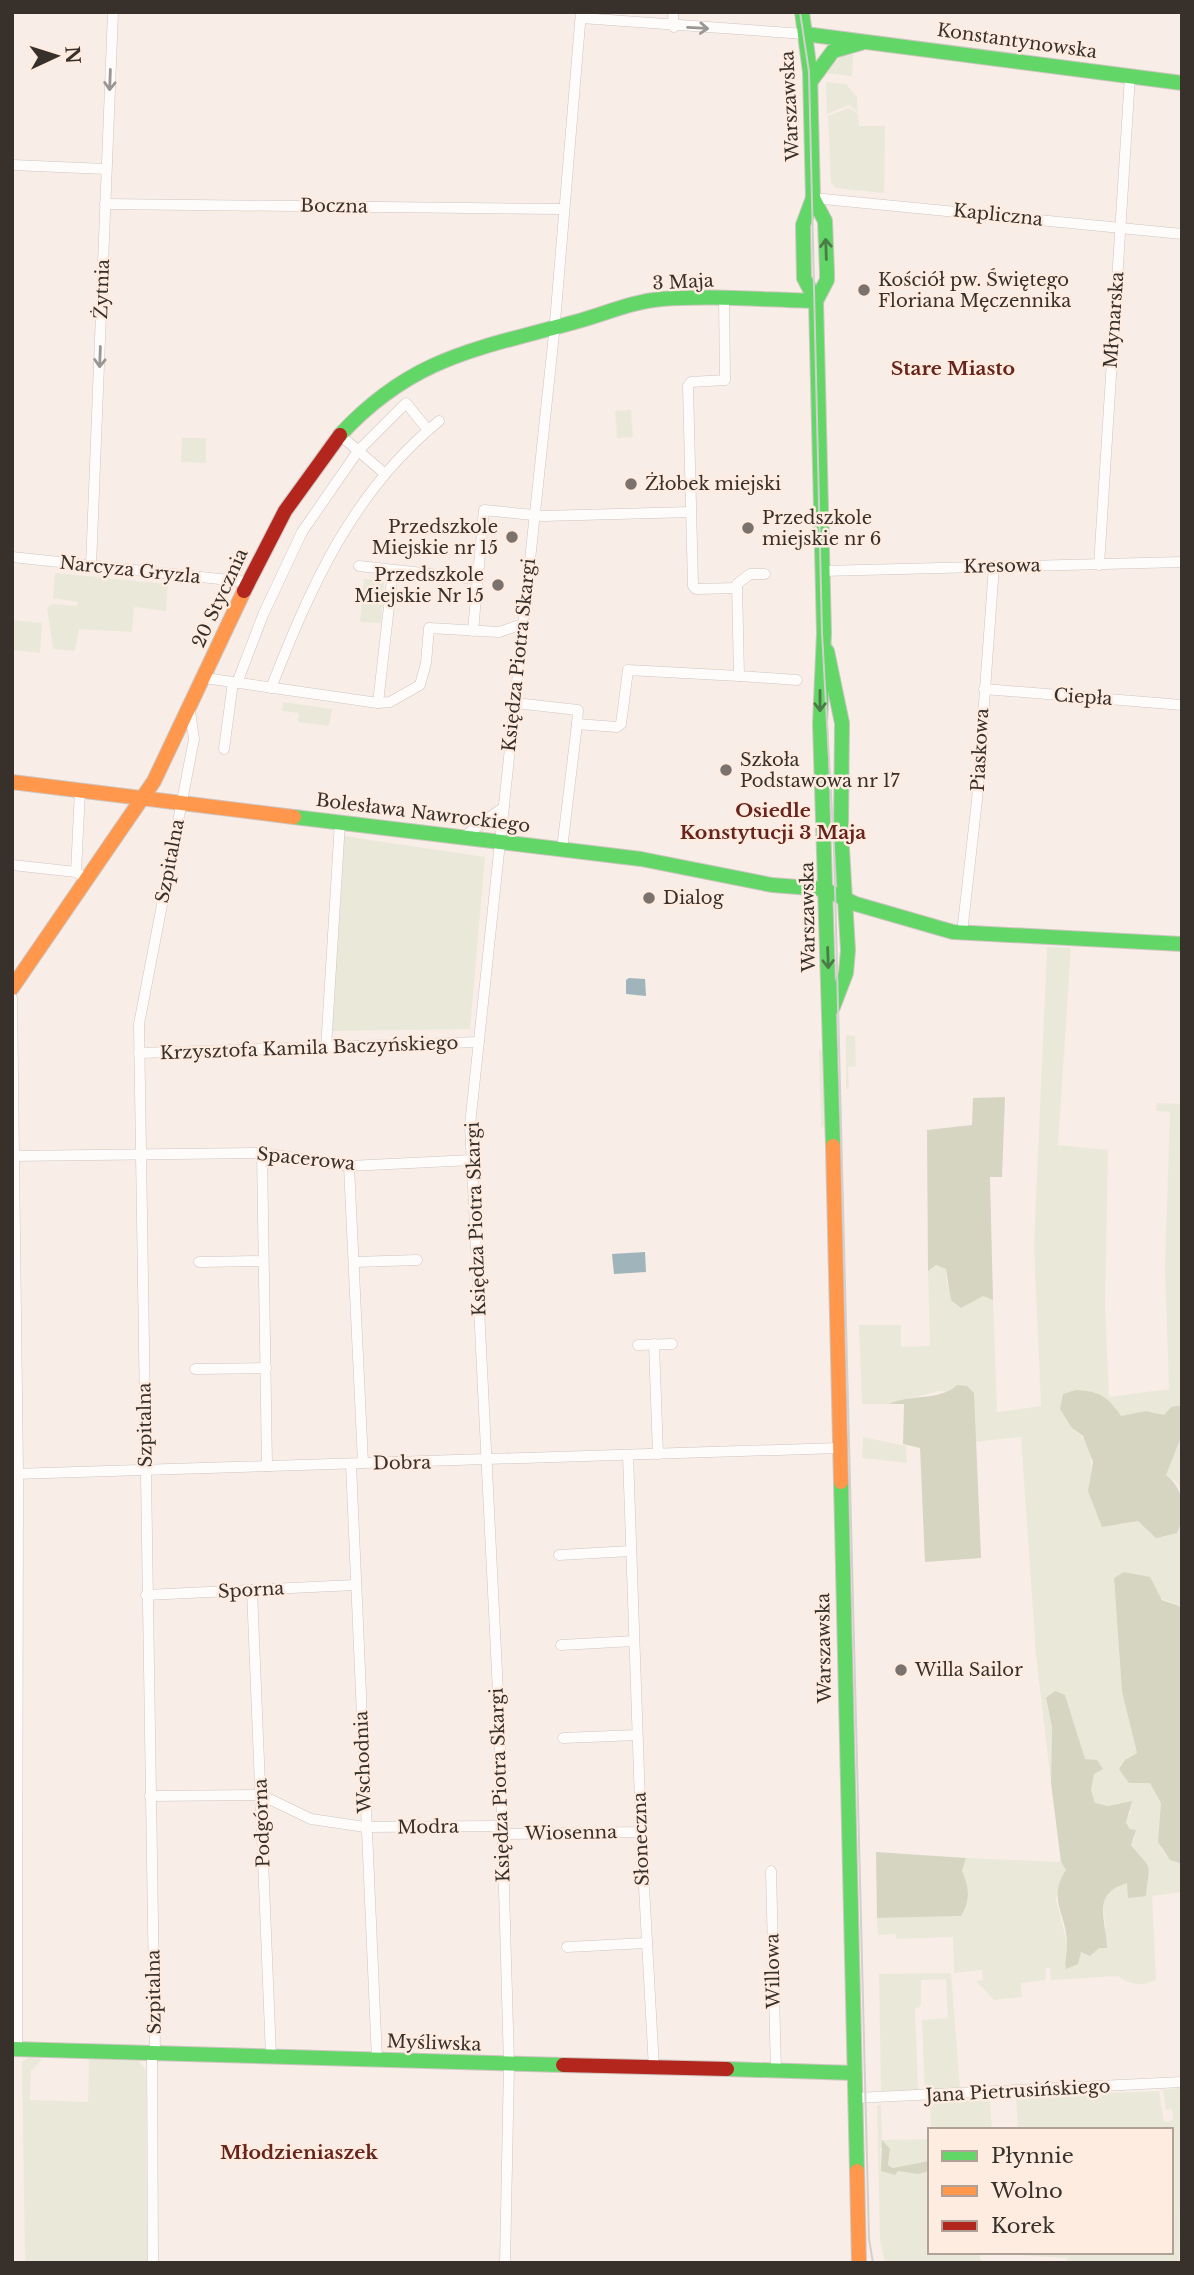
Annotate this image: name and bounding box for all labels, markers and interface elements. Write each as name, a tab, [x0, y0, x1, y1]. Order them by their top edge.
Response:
street label: Konstantynowska	[935, 19, 1099, 63]
north arrow	[21, 21, 91, 91]
one-way arrow	[686, 22, 709, 35]
text: N	[60, 45, 85, 65]
street label: Warszawska	[776, 50, 804, 163]
one-way arrow	[103, 69, 116, 92]
street label: Boczna	[300, 194, 368, 218]
street label: Kapliczna	[952, 199, 1044, 231]
one-way arrow	[820, 238, 833, 261]
street label: Żytnia	[89, 259, 114, 319]
place label: Kościół pw. Świętego Floriana Męczennika	[878, 268, 1071, 312]
street label: 3 Maja	[652, 269, 714, 295]
street label: Młynarska	[1100, 271, 1128, 369]
marker: Kościół pw. Świętego Floriana Męczennika	[856, 282, 872, 298]
one-way arrow	[93, 345, 106, 368]
district label: Stare Miasto	[891, 357, 1015, 380]
place label: Żłobek miejski	[645, 472, 781, 495]
marker: Żłobek miejski	[623, 476, 639, 492]
place label: Przedszkole miejskie nr 6	[762, 507, 881, 550]
place label: Przedszkole Miejskie nr 15	[372, 516, 498, 559]
marker: Przedszkole miejskie nr 6	[740, 520, 756, 536]
marker: Przedszkole Miejskie nr 15	[504, 529, 520, 545]
street label: 20 Stycznia	[187, 545, 253, 651]
street label: Narcyza Gryzla	[58, 552, 202, 588]
street label: Kresowa	[963, 554, 1041, 578]
street label: Księdza Piotra Skargi	[498, 557, 540, 753]
place label: Przedszkole Miejskie Nr 15	[354, 564, 484, 607]
marker: Przedszkole Miejskie Nr 15	[490, 577, 506, 593]
street label: Ciepła	[1053, 684, 1113, 710]
one-way arrow	[813, 689, 827, 712]
street label: Piaskowa	[967, 708, 993, 792]
place label: Szkoła Podstawowa nr 17	[740, 749, 901, 792]
marker: Szkoła Podstawowa nr 17	[718, 762, 734, 778]
street label: Bolesława Nawrockiego	[315, 789, 531, 837]
district label: Osiedle Konstytucji 3 Maja	[680, 799, 866, 844]
street label: Szpitalna	[151, 817, 189, 905]
street label: Warszawska	[796, 862, 820, 973]
place label: Dialog	[663, 887, 724, 909]
marker: Dialog	[641, 890, 657, 906]
one-way arrow	[821, 946, 835, 969]
street label: Krzysztofa Kamila Baczyńskiego	[159, 1032, 459, 1064]
street label: Księdza Piotra Skargi	[462, 1121, 490, 1317]
street label: Spacerowa	[256, 1143, 356, 1175]
street label: Szpitalna	[133, 1382, 157, 1468]
street label: Dobra	[373, 1451, 431, 1475]
street label: Sporna	[217, 1577, 285, 1603]
street label: Warszawska	[812, 1593, 836, 1704]
place label: Willa Sailor	[914, 1659, 1023, 1681]
marker: Willa Sailor	[893, 1662, 909, 1678]
street label: Księdza Piotra Skargi	[486, 1687, 514, 1883]
street label: Wschodnia	[350, 1710, 376, 1815]
street label: Podgórna	[249, 1778, 275, 1868]
street label: Słoneczna	[628, 1792, 654, 1886]
street label: Modra	[397, 1815, 459, 1839]
street label: Wiosenna	[524, 1821, 617, 1845]
street label: Willowa	[761, 1933, 785, 2010]
street label: Szpitalna	[142, 1949, 166, 2035]
street label: Myśliwska	[386, 2030, 482, 2056]
street label: Jana Pietrusińskiego	[923, 2075, 1111, 2107]
legend	[928, 2128, 1173, 2254]
district label: Młodzieniaszek	[220, 2141, 378, 2164]
text: Płynnie	[991, 2143, 1074, 2169]
text: Wolno	[990, 2178, 1063, 2204]
text: Korek	[991, 2213, 1055, 2239]

